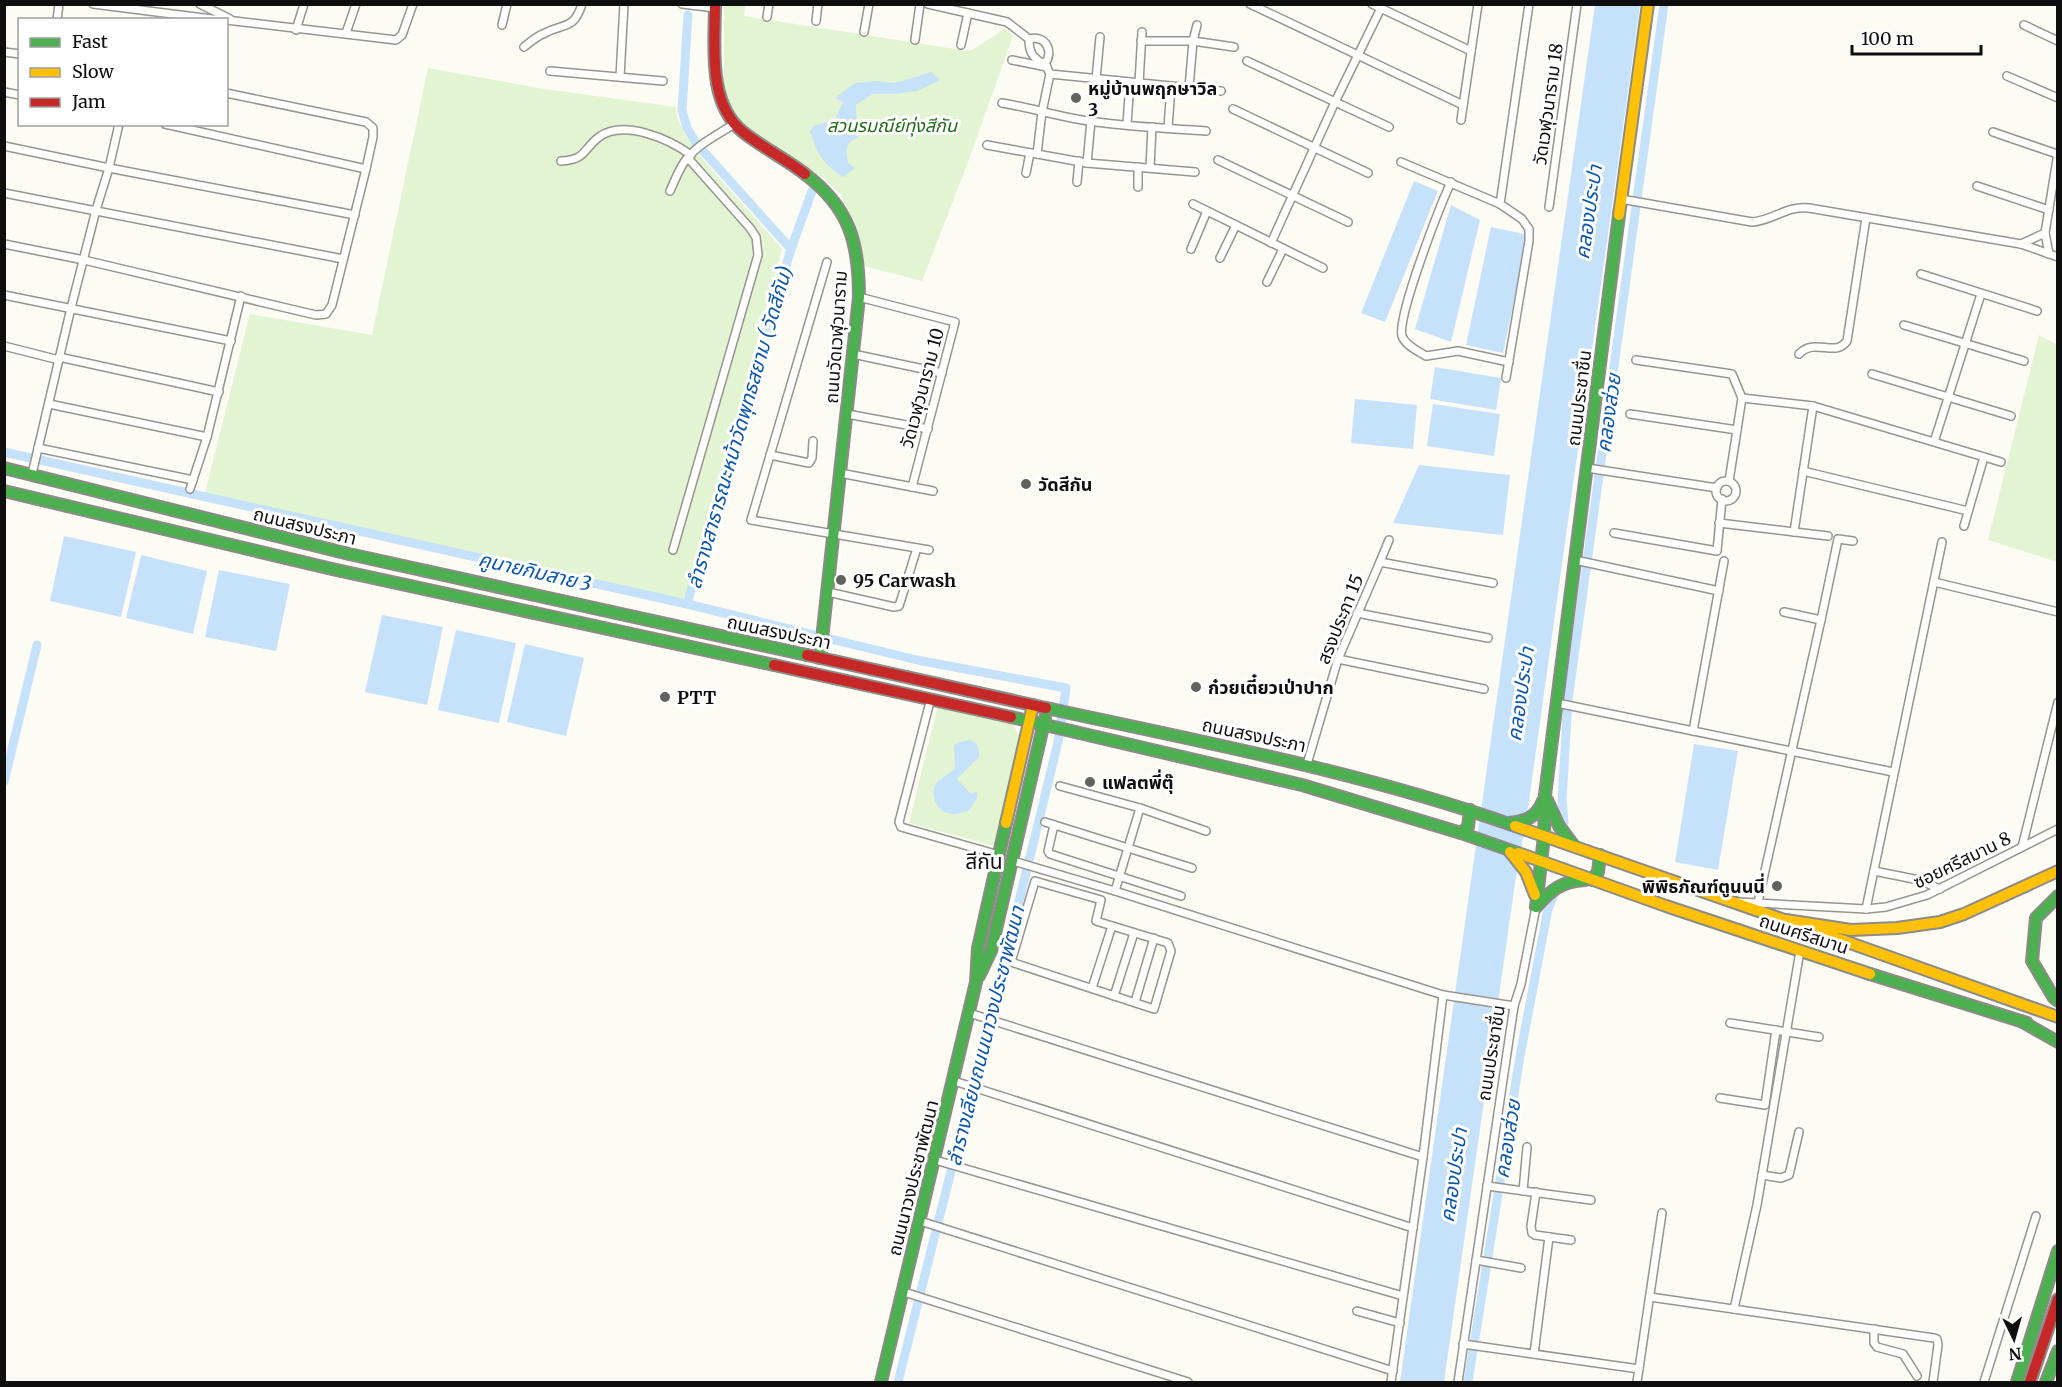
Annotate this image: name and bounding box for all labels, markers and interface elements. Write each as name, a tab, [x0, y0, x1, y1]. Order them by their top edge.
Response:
legend	[18, 18, 228, 126]
scale bar	[1852, 18, 1981, 56]
text: 100 m	[1861, 27, 1914, 50]
text: Fast	[72, 30, 108, 53]
street label: วัดเวฬุวนาราม 18	[1528, 42, 1568, 166]
text: Slow	[72, 60, 115, 83]
place label: หมู่บ้านพฤกษาวิล 3	[1088, 77, 1217, 121]
text: Jam	[71, 90, 106, 113]
marker: หมู่บ้านพฤกษาวิล 3	[1069, 91, 1083, 105]
park label: สวนรมณีย์ทุ่งสีกัน	[827, 114, 958, 137]
water label: คลองประปา	[1569, 162, 1607, 261]
water label: ลำรางสาธารณะหน้าวัดพุทธสยาม (วัดสีกัน)	[681, 262, 798, 592]
street label: ถนนวัดเวฬุวนาราม	[820, 270, 852, 404]
street label: วัดเวฬุวนาราม 10	[895, 325, 949, 451]
street label: ถนนประชาชื่น	[1561, 348, 1596, 447]
water label: คลองส่วย	[1590, 370, 1626, 454]
place label: วัดสีกัน	[1038, 473, 1092, 496]
marker: วัดสีกัน	[1019, 477, 1033, 491]
street label: ถนนสรงประภา	[251, 502, 359, 550]
water label: คูนายกิมสาย 3	[476, 546, 594, 597]
place label: 95 Carwash	[853, 569, 956, 592]
street label: สรงประภา 15	[1312, 571, 1368, 667]
marker: 95 Carwash	[834, 573, 848, 587]
street label: ถนนสรงประภา	[725, 610, 833, 654]
water label: คลองประปา	[1501, 644, 1539, 743]
place label: ก๋วยเตี๋ยวเป่าปาก	[1208, 674, 1334, 699]
marker: ก๋วยเตี๋ยวเป่าปาก	[1189, 680, 1203, 694]
place label: PTT	[677, 686, 716, 709]
marker: PTT	[658, 690, 672, 704]
street label: ถนนสรงประภา	[1200, 713, 1308, 757]
place label: แฟลตพี่ตุ๊	[1102, 769, 1174, 794]
marker: แฟลตพี่ตุ๊	[1083, 775, 1097, 789]
street label: ซอยศรีสมาน 8	[1909, 826, 2015, 894]
district label: สีกัน	[965, 848, 1003, 875]
place label: พิพิธภัณฑ์ตูนนนี่	[1642, 873, 1765, 898]
marker: พิพิธภัณฑ์ตูนนนี่	[1770, 879, 1784, 893]
water label: ลำรางเลียบถนนนาวงประชาพัฒนา	[941, 903, 1030, 1168]
street label: ถนนศรีสมาน	[1756, 909, 1852, 959]
street label: ถนนประชาชื่น	[1471, 1003, 1510, 1103]
water label: คลองส่วย	[1488, 1096, 1526, 1180]
street label: ถนนนาวงประชาพัฒนา	[883, 1098, 943, 1258]
water label: คลองประปา	[1434, 1125, 1472, 1224]
north arrow	[1984, 1309, 2044, 1369]
text: N	[2008, 1343, 2022, 1364]

